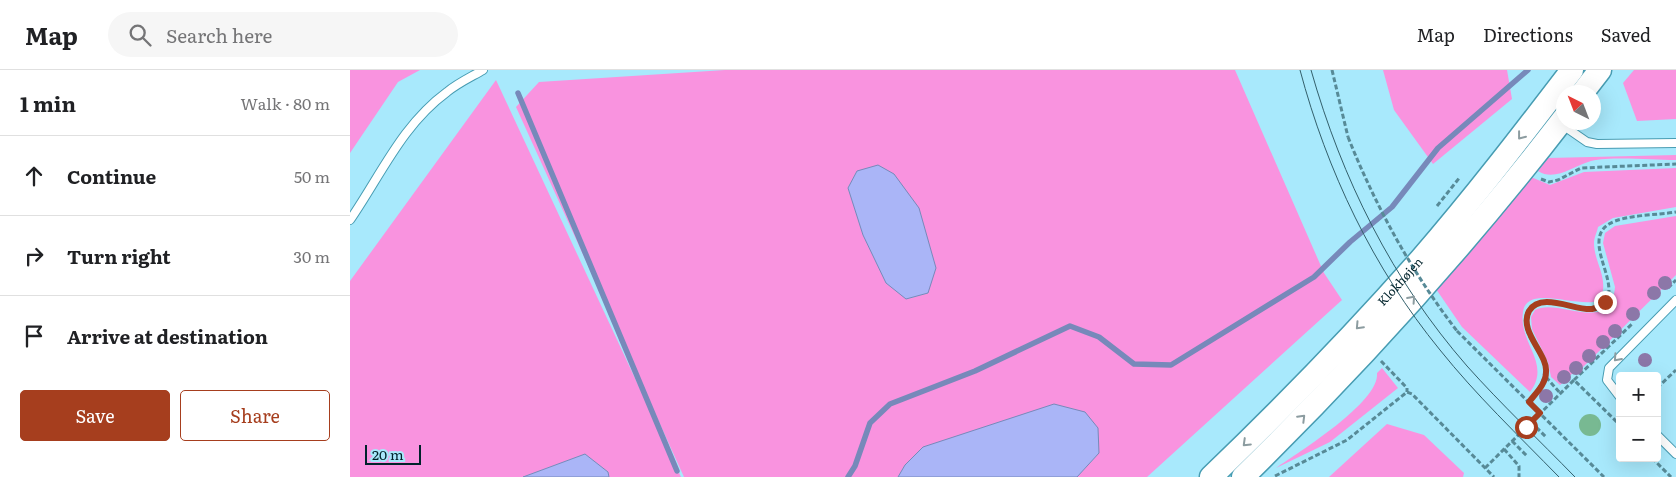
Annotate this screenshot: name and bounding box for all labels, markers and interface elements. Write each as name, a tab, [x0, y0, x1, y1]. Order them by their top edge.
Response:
search box	[108, 12, 458, 57]
text: Map	[25, 17, 78, 52]
icon: search	[126, 21, 154, 49]
text: Search here	[166, 21, 272, 49]
text: Map	[1417, 21, 1455, 48]
text: Directions	[1483, 21, 1573, 48]
text: Saved	[1601, 21, 1651, 48]
north arrow	[1556, 85, 1601, 130]
text: 1 min	[20, 87, 76, 118]
text: Walk · 80 m	[241, 91, 330, 115]
one-way arrow	[1518, 130, 1527, 140]
icon: ahead	[20, 162, 48, 190]
text: Continue	[67, 162, 156, 190]
text: 50 m	[294, 164, 330, 188]
icon: right	[20, 242, 48, 270]
text: Turn right	[67, 242, 171, 270]
text: 30 m	[293, 244, 330, 268]
street label: Klokhøjen	[1373, 253, 1426, 310]
route end	[1594, 291, 1617, 314]
one-way arrow	[1406, 295, 1415, 304]
one-way arrow	[1355, 321, 1364, 330]
icon: arrive	[20, 322, 48, 350]
text: Arrive at destination	[67, 322, 268, 350]
one-way arrow	[1614, 353, 1623, 362]
map controls	[1616, 372, 1661, 462]
button: +	[1616, 372, 1661, 417]
button: Save	[20, 390, 170, 441]
button: Share	[180, 390, 330, 441]
one-way arrow	[1297, 415, 1306, 424]
route start	[1515, 416, 1538, 439]
button: −	[1616, 417, 1661, 462]
one-way arrow	[1243, 437, 1252, 446]
scale bar	[365, 442, 421, 465]
text: 20 m	[372, 444, 404, 464]

